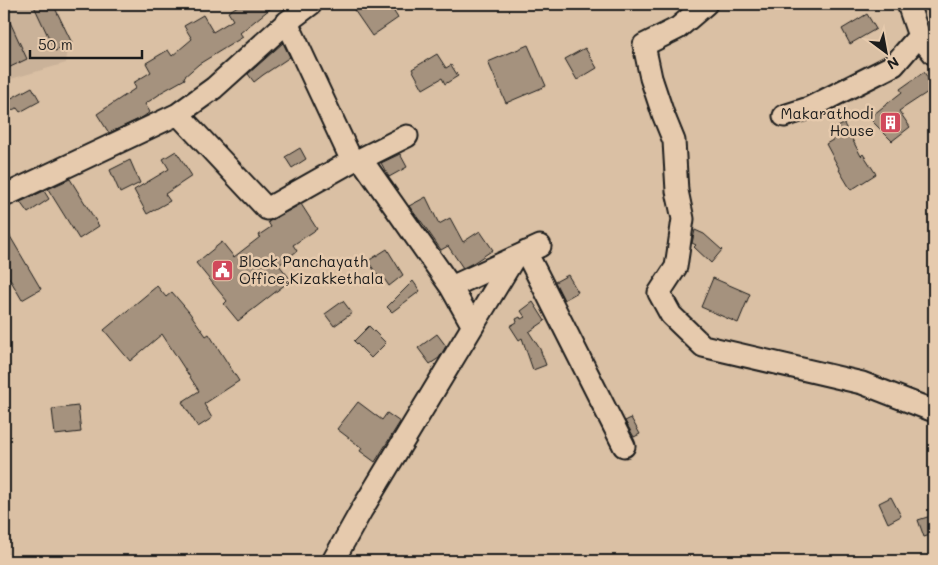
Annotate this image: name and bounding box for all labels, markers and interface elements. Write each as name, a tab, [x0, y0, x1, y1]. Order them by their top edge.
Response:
scale bar	[30, 28, 142, 60]
north arrow	[860, 28, 910, 78]
text: 50 m	[38, 34, 73, 54]
text: N	[884, 53, 903, 74]
place label: Makarathodi House	[780, 103, 874, 140]
building icon: Makarathodi House	[878, 110, 902, 134]
place label: Block Panchayath Office,Kizakkethala	[239, 251, 384, 288]
public building icon: Block Panchayath Office,Kizakkethala	[211, 258, 235, 282]

